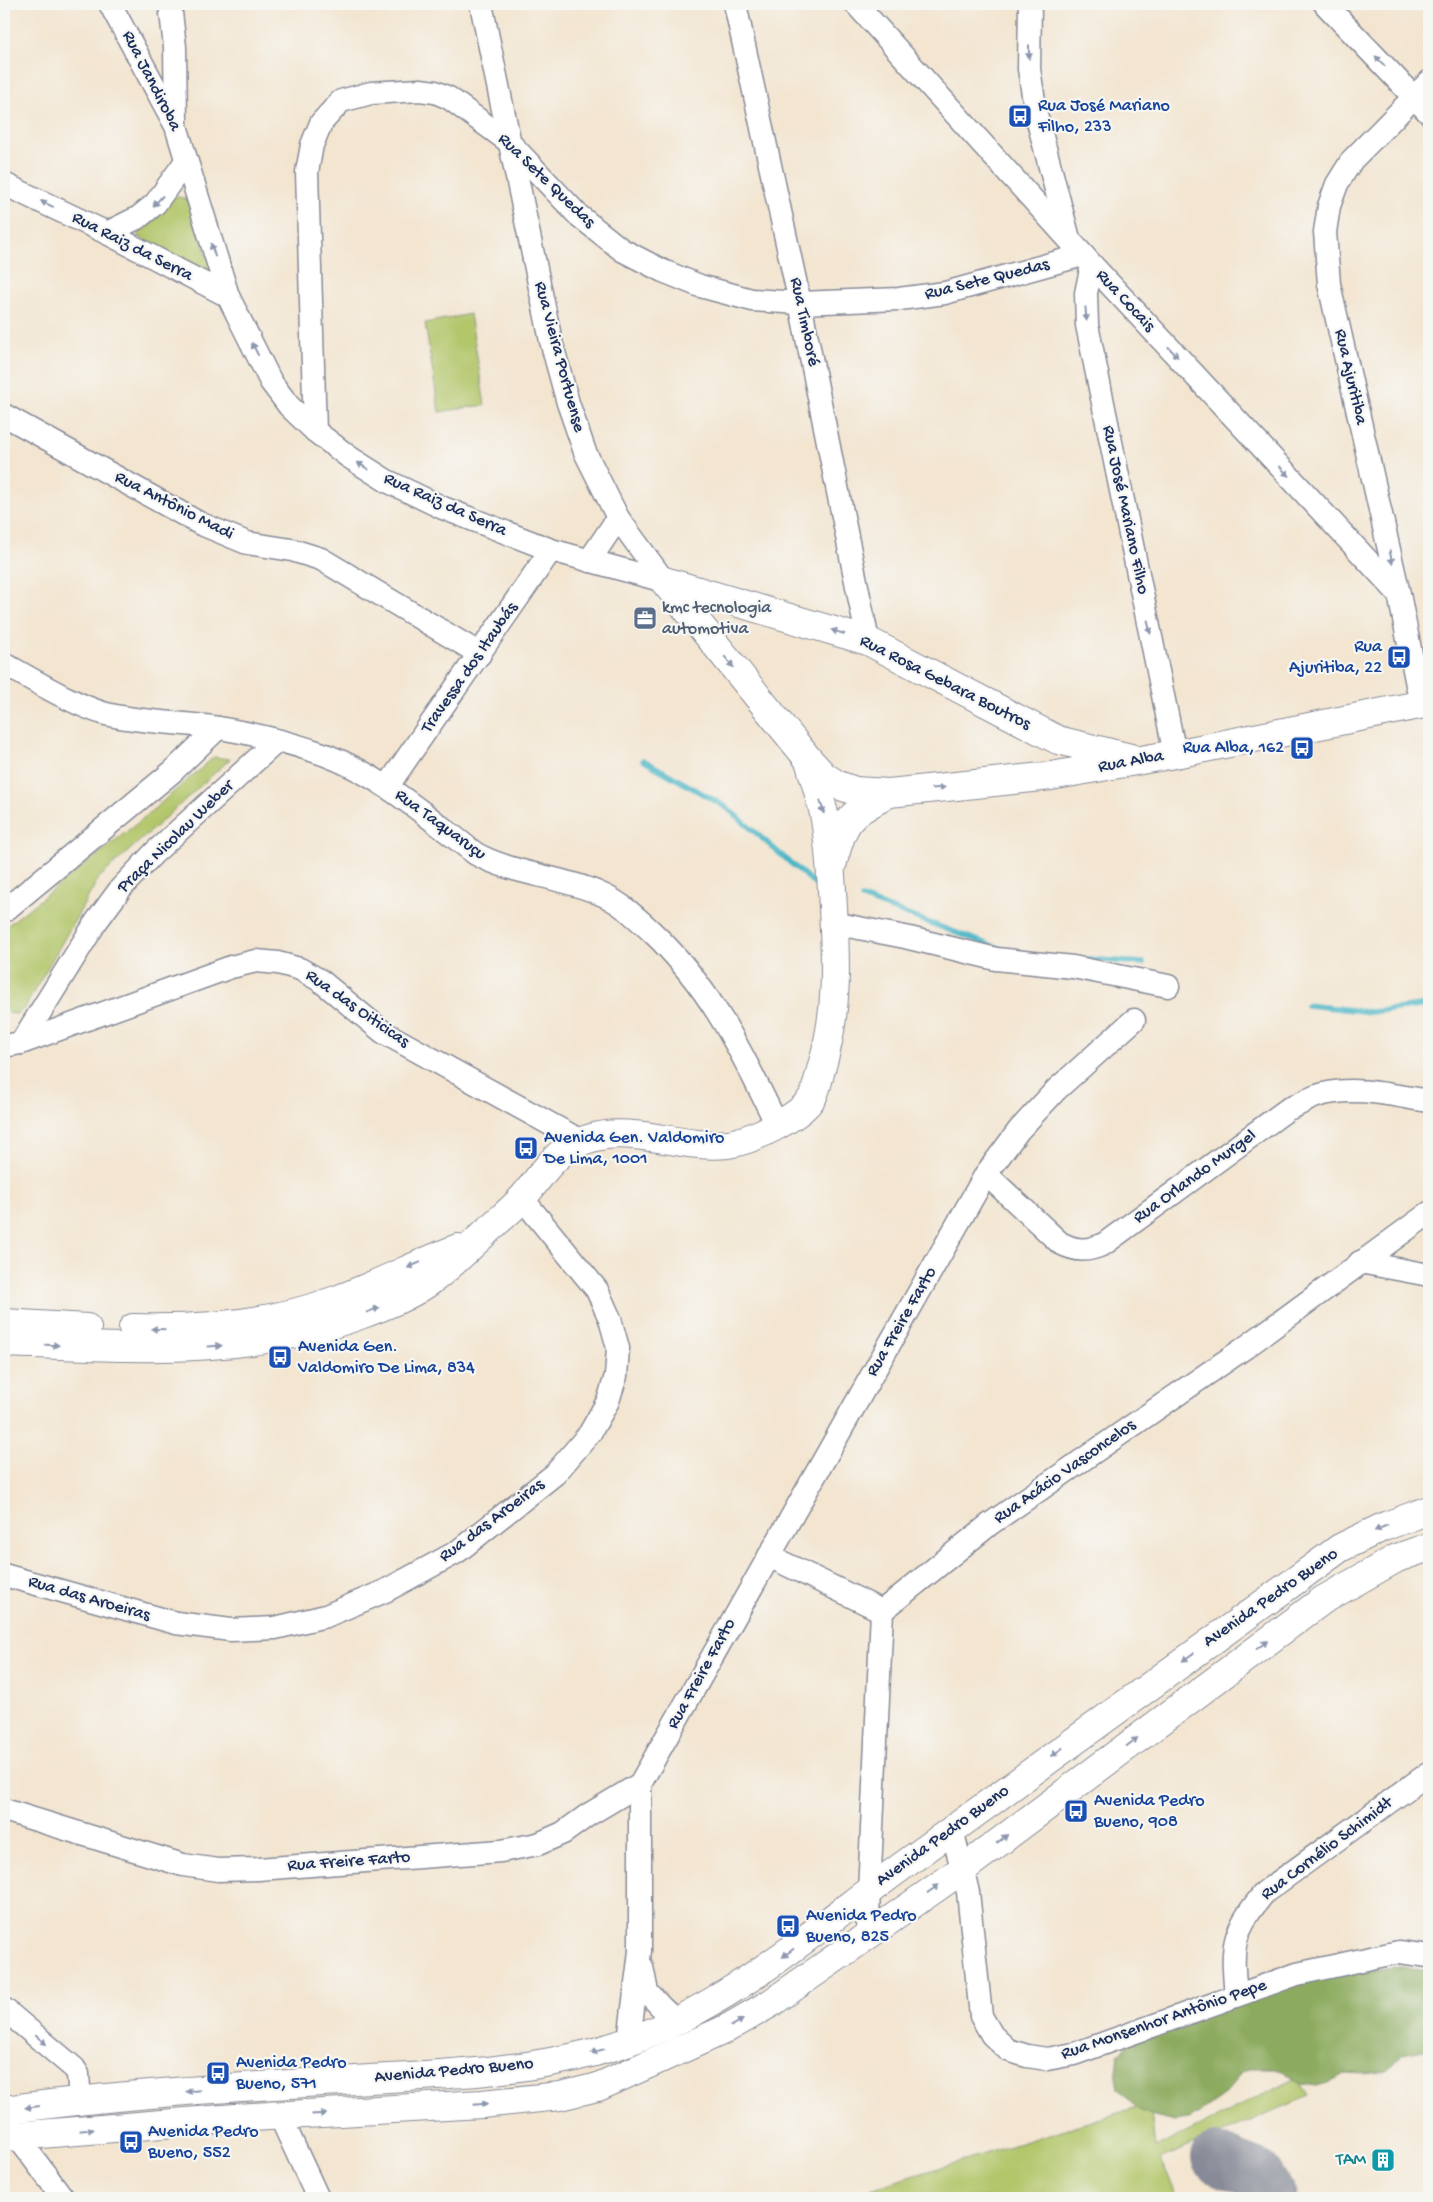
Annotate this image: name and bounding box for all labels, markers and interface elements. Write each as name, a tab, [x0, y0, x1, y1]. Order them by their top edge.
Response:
street label: Rua Jandiroba	[117, 27, 186, 136]
one-way arrow	[1025, 45, 1033, 61]
one-way arrow	[1374, 55, 1386, 67]
place label: Rua José Mariano Filho, 233	[1037, 96, 1170, 138]
bus stop icon: Rua José Mariano Filho, 233	[1007, 103, 1033, 129]
street label: Rua Sete Quedas	[493, 129, 600, 234]
one-way arrow	[152, 194, 164, 206]
one-way arrow	[40, 200, 54, 208]
street label: Rua Raiz da Serra	[68, 207, 197, 287]
one-way arrow	[209, 242, 217, 257]
street label: Rua Sete Quedas	[923, 254, 1053, 306]
street label: Rua Cocais	[1091, 265, 1160, 338]
street label: Rua Timboré	[784, 276, 824, 369]
street label: Rua Vieira Portuense	[529, 279, 589, 435]
one-way arrow	[1082, 306, 1090, 322]
street label: Rua Ajuritiba	[1329, 327, 1371, 428]
one-way arrow	[251, 342, 259, 356]
one-way arrow	[1167, 346, 1179, 358]
street label: Rua José Mariano Filho	[1097, 424, 1153, 596]
one-way arrow	[357, 461, 370, 471]
one-way arrow	[1278, 465, 1290, 477]
street label: Rua Antônio Madi	[111, 467, 237, 545]
street label: Rua Raiz da Serra	[380, 468, 511, 542]
one-way arrow	[1387, 549, 1395, 565]
street label: Travessa dos Itaubás	[416, 597, 524, 738]
place label: kmc tecnologia automotiva	[662, 598, 772, 640]
office icon: kmc tecnologia automotiva	[632, 605, 658, 631]
one-way arrow	[1145, 620, 1153, 635]
one-way arrow	[831, 628, 846, 636]
street label: Rua Rosa Gebara Boutros	[856, 631, 1035, 736]
place label: Rua Ajuritiba, 22	[1289, 637, 1383, 679]
bus stop icon: Rua Ajuritiba, 22	[1386, 644, 1412, 670]
one-way arrow	[724, 655, 735, 668]
bus stop icon: Rua Alba, 162	[1289, 735, 1315, 761]
place label: Rua Alba, 162	[1183, 738, 1284, 759]
street label: Rua Alba	[1097, 746, 1166, 778]
street label: Praça Nicolau Weber	[113, 775, 240, 899]
one-way arrow	[930, 784, 946, 792]
street label: Rua Taquaruçu	[390, 785, 490, 865]
one-way arrow	[818, 800, 826, 815]
street label: Rua das Oiticicas	[301, 965, 414, 1053]
street label: Rua Orlando Murgel	[1129, 1125, 1261, 1229]
place label: Avenida Gen. Valdomiro De Lima, 1001	[543, 1128, 724, 1170]
bus stop icon: Avenida Gen. Valdomiro De Lima, 1001	[513, 1135, 539, 1161]
one-way arrow	[407, 1262, 421, 1270]
street label: Rua Freire Farto	[862, 1263, 942, 1381]
one-way arrow	[366, 1306, 381, 1314]
one-way arrow	[149, 1325, 165, 1333]
place label: Avenida Gen. Valdomiro De Lima, 834	[297, 1337, 475, 1379]
one-way arrow	[45, 1341, 61, 1349]
one-way arrow	[207, 1341, 223, 1349]
bus stop icon: Avenida Gen. Valdomiro De Lima, 834	[267, 1344, 293, 1370]
street label: Rua Acácio Vasconcelos	[990, 1414, 1141, 1529]
street label: Rua das Aroeiras	[435, 1474, 550, 1567]
one-way arrow	[1374, 1525, 1388, 1533]
street label: Avenida Pedro Bueno	[1200, 1544, 1342, 1652]
street label: Rua das Aroeiras	[26, 1572, 154, 1627]
street label: Rua Freire Farto	[663, 1615, 741, 1733]
one-way arrow	[1255, 1640, 1268, 1651]
one-way arrow	[1181, 1652, 1195, 1662]
one-way arrow	[1125, 1737, 1139, 1747]
one-way arrow	[1051, 1747, 1064, 1758]
street label: Avenida Pedro Bueno	[872, 1781, 1014, 1891]
place label: Avenida Pedro Bueno, 908	[1093, 1791, 1205, 1833]
street label: Rua Cornélio Schimidt	[1257, 1792, 1398, 1905]
bus stop icon: Avenida Pedro Bueno, 908	[1063, 1798, 1089, 1824]
one-way arrow	[995, 1834, 1008, 1845]
street label: Rua Freire Farto	[287, 1847, 411, 1877]
one-way arrow	[927, 1885, 940, 1894]
place label: Avenida Pedro Bueno, 825	[805, 1906, 917, 1948]
bus stop icon: Avenida Pedro Bueno, 825	[775, 1913, 801, 1939]
one-way arrow	[782, 1947, 795, 1958]
street label: Rua Monsenhor Antônio Pepe	[1059, 1975, 1270, 2065]
one-way arrow	[730, 2019, 745, 2027]
one-way arrow	[34, 2035, 47, 2046]
one-way arrow	[591, 2047, 606, 2055]
place label: Avenida Pedro Bueno, 571	[235, 2053, 347, 2095]
street label: Avenida Pedro Bueno	[374, 2054, 534, 2088]
bus stop icon: Avenida Pedro Bueno, 571	[205, 2060, 231, 2086]
one-way arrow	[185, 2088, 201, 2096]
one-way arrow	[474, 2100, 490, 2108]
one-way arrow	[23, 2103, 39, 2111]
one-way arrow	[311, 2109, 327, 2117]
place label: Avenida Pedro Bueno, 552	[147, 2122, 259, 2164]
one-way arrow	[79, 2126, 95, 2134]
bus stop icon: Avenida Pedro Bueno, 552	[118, 2129, 144, 2155]
building icon: TAM	[1370, 2147, 1396, 2173]
place label: TAM	[1335, 2150, 1366, 2171]

